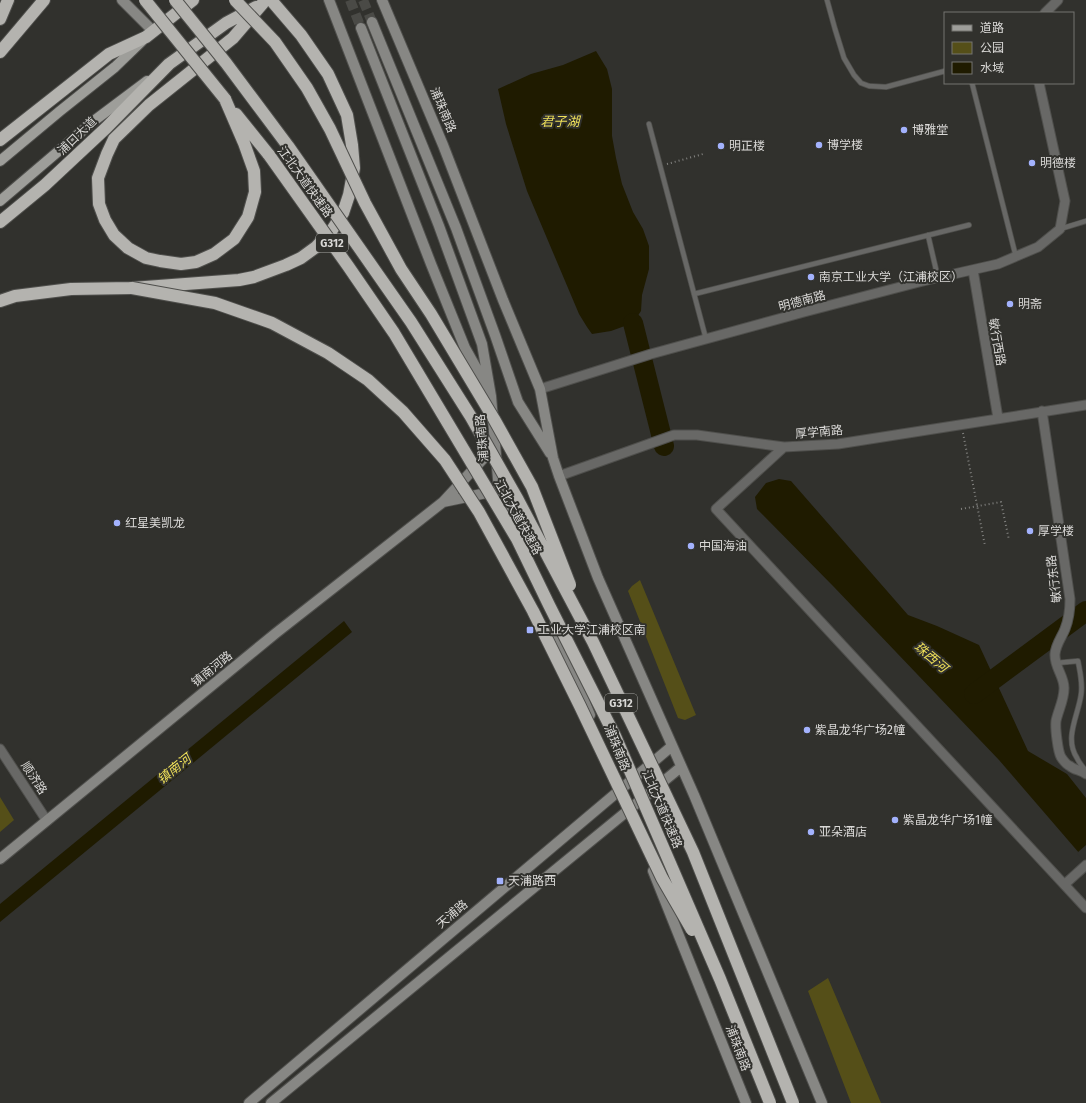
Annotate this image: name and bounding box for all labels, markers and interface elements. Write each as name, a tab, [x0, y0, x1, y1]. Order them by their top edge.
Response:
legend	[944, 12, 1074, 84]
text: 道路	[980, 21, 1004, 35]
text: 公园	[980, 41, 1004, 55]
text: 水域	[980, 61, 1004, 75]
street label: 浦珠南路	[427, 85, 459, 135]
street label: 浦口大道	[55, 114, 99, 158]
water label: 君子湖	[540, 114, 581, 129]
place label: 博雅堂	[912, 123, 948, 137]
marker: 博雅堂	[899, 125, 909, 135]
place label: 博学楼	[827, 138, 863, 152]
place label: 明正楼	[729, 139, 765, 153]
marker: 博学楼	[814, 140, 824, 150]
marker: 明正楼	[716, 141, 726, 151]
street label: 江北大道快速路	[275, 144, 335, 220]
place label: 明德楼	[1040, 156, 1076, 170]
marker: 明德楼	[1027, 158, 1037, 168]
road number: G312	[316, 234, 348, 252]
place label: 南京工业大学（江浦校区）	[819, 270, 963, 284]
marker: 南京工业大学（江浦校区）	[806, 272, 816, 282]
street label: 明德南路	[777, 288, 827, 314]
place label: 明斋	[1018, 297, 1042, 311]
marker: 明斋	[1005, 299, 1015, 309]
street label: 敏行西路	[986, 317, 1008, 367]
street label: 浦珠南路	[473, 413, 491, 463]
street label: 厚学南路	[794, 423, 844, 441]
street label: 江北大道快速路	[492, 477, 544, 557]
place label: 红星美凯龙	[125, 516, 185, 530]
marker: 红星美凯龙	[112, 518, 122, 528]
place label: 厚学楼	[1038, 524, 1074, 538]
marker: 厚学楼	[1025, 526, 1035, 536]
place label: 中国海油	[699, 539, 747, 553]
marker: 中国海油	[686, 541, 696, 551]
street label: 敏行东路	[1044, 554, 1064, 604]
place label: 工业大学江浦校区南	[538, 623, 646, 637]
marker: 工业大学江浦校区南	[525, 625, 535, 635]
water label: 珠西河	[911, 639, 953, 677]
street label: 镇南河路	[189, 648, 235, 690]
road number: G312	[605, 694, 637, 712]
street label: 浦珠南路	[602, 723, 632, 773]
place label: 紫晶龙华广场2幢	[815, 723, 905, 737]
marker: 紫晶龙华广场2幢	[802, 725, 812, 735]
water label: 镇南河	[154, 749, 196, 787]
street label: 顺济路	[18, 759, 50, 797]
street label: 江北大道快速路	[639, 768, 685, 850]
place label: 紫晶龙华广场1幢	[903, 813, 992, 827]
marker: 紫晶龙华广场1幢	[890, 815, 900, 825]
place label: 亚朵酒店	[819, 825, 867, 839]
marker: 亚朵酒店	[806, 827, 816, 837]
place label: 天浦路西	[508, 874, 556, 888]
marker: 天浦路西	[495, 876, 505, 886]
street label: 天浦路	[434, 897, 470, 931]
street label: 浦珠南路	[723, 1023, 753, 1073]

